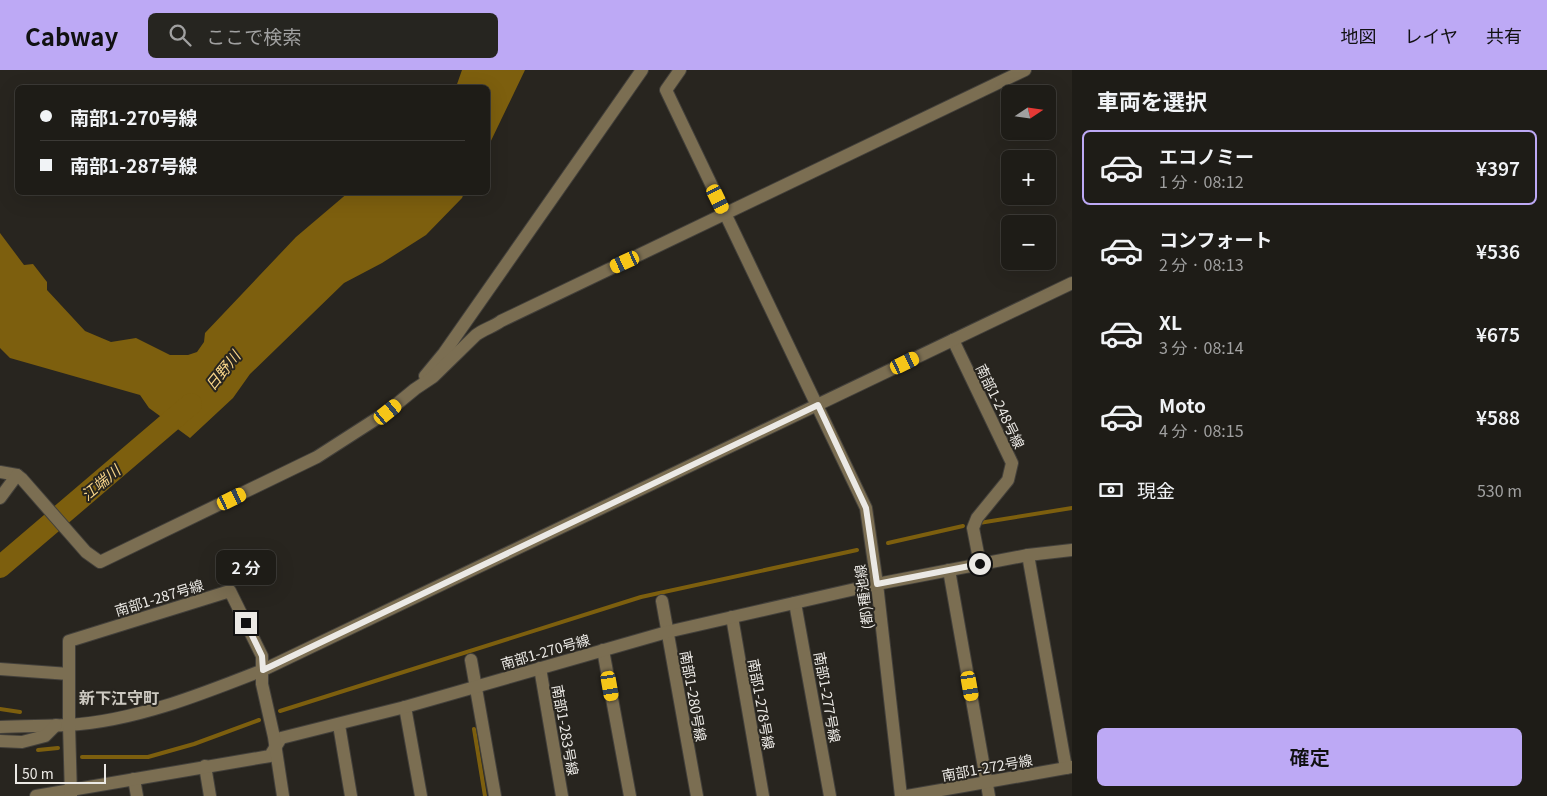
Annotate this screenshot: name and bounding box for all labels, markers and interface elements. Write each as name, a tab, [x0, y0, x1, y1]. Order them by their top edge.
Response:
search box	[148, 13, 498, 58]
text: Cabway	[25, 18, 118, 53]
icon: search	[166, 21, 194, 49]
text: ここで検索	[206, 22, 301, 49]
text: 地図	[1341, 22, 1377, 48]
text: レイヤ	[1405, 22, 1458, 48]
text: 共有	[1486, 22, 1522, 48]
text: 車両を選択	[1097, 84, 1207, 116]
north arrow	[1001, 85, 1056, 140]
map controls	[1001, 85, 1056, 270]
text: 南部1-270号線	[70, 103, 198, 130]
text: エコノミー	[1159, 142, 1254, 169]
icon: car	[1099, 145, 1144, 190]
button: +	[1001, 150, 1056, 205]
text: 南部1-287号線	[70, 151, 198, 178]
text: ¥397	[1476, 154, 1520, 181]
text: 1 分 · 08:12	[1159, 169, 1244, 193]
car	[704, 182, 731, 216]
button: −	[1001, 215, 1056, 270]
text: コンフォート	[1159, 225, 1272, 252]
icon: car	[1099, 228, 1144, 273]
text: ¥536	[1476, 237, 1520, 264]
car	[608, 249, 641, 275]
text: 2 分 · 08:13	[1159, 252, 1244, 276]
text: XL	[1159, 308, 1182, 335]
icon: car	[1099, 311, 1144, 356]
text: ¥675	[1476, 320, 1520, 347]
text: 3 分 · 08:14	[1159, 335, 1244, 359]
water label: 日野川	[200, 344, 246, 394]
car	[888, 350, 921, 376]
street label: 南部1-248号線	[972, 360, 1030, 452]
text: Moto	[1159, 391, 1206, 418]
icon: car	[1099, 394, 1144, 439]
car	[371, 397, 404, 427]
text: ¥588	[1476, 403, 1520, 430]
text: 4 分 · 08:15	[1159, 418, 1244, 442]
water label: 江端川	[76, 458, 126, 505]
icon: cash	[1097, 476, 1125, 504]
text: 現金	[1137, 476, 1175, 503]
text: 530 m	[1477, 478, 1522, 502]
car	[215, 486, 248, 512]
callout: 2 分	[216, 550, 276, 586]
route start	[969, 553, 991, 575]
text: 2 分	[232, 555, 260, 579]
street label: (都)種池線	[849, 563, 877, 631]
street label: 南部1-287号線	[112, 574, 206, 620]
route end	[235, 612, 257, 634]
street label: 南部1-270号線	[498, 629, 592, 673]
street label: 南部1-280号線	[676, 649, 712, 743]
street label: 南部1-277号線	[810, 650, 846, 744]
street label: 南部1-278号線	[744, 657, 780, 751]
car	[600, 670, 619, 702]
car	[960, 670, 979, 702]
street label: 南部1-283号線	[548, 683, 584, 777]
district label: 新下江守町	[79, 685, 159, 709]
button: 確定	[1097, 728, 1522, 786]
street label: 南部1-272号線	[940, 749, 1034, 785]
scale bar	[15, 761, 106, 784]
text: 50 m	[22, 763, 54, 783]

